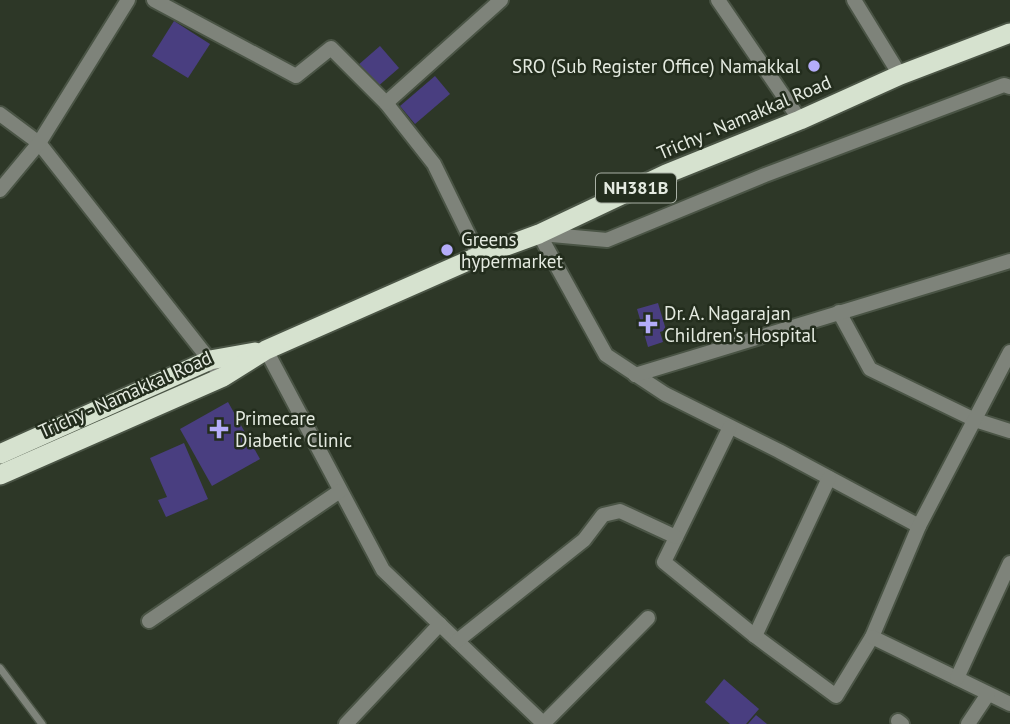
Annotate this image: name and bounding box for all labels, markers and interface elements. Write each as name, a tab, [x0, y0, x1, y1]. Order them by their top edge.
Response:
place label: SRO (Sub Register Office) Namakkal	[512, 54, 800, 78]
marker: SRO (Sub Register Office) Namakkal	[806, 58, 822, 74]
street label: Trichy - Namakkal Road	[653, 69, 835, 165]
road number: NH381B	[596, 174, 676, 202]
place label: Greens hypermarket	[461, 227, 563, 273]
marker: Greens hypermarket	[439, 242, 455, 258]
place label: Dr. A. Nagarajan Children's Hospital	[664, 301, 817, 347]
marker: Dr. A. Nagarajan Children's Hospital	[638, 314, 658, 334]
street label: Trichy - Namakkal Road	[35, 345, 215, 443]
place label: Primecare Diabetic Clinic	[235, 406, 352, 452]
marker: Primecare Diabetic Clinic	[209, 419, 229, 439]

